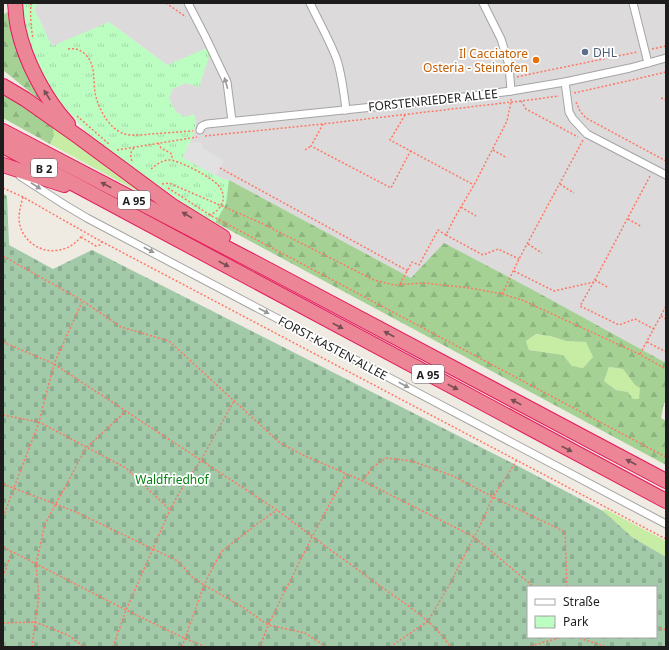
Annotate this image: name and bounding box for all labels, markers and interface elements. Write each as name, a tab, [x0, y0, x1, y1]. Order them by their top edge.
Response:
place label: DHL	[593, 44, 617, 61]
place label: Il Cacciatore Osteria - Steinofen	[423, 45, 528, 76]
marker: DHL	[580, 47, 590, 57]
marker: Il Cacciatore Osteria - Steinofen	[531, 55, 541, 65]
one-way arrow	[223, 77, 229, 89]
street label: FORSTENRIEDER ALLEE	[367, 85, 499, 115]
one-way arrow	[43, 89, 50, 100]
road number: B 2	[31, 159, 57, 177]
one-way arrow	[31, 182, 41, 190]
one-way arrow	[101, 182, 112, 188]
road number: A 95	[118, 191, 150, 209]
one-way arrow	[181, 211, 193, 218]
one-way arrow	[143, 247, 155, 254]
one-way arrow	[218, 261, 230, 267]
one-way arrow	[258, 308, 270, 314]
street label: FORST-KASTEN-ALLEE	[275, 312, 391, 384]
one-way arrow	[332, 322, 344, 329]
one-way arrow	[384, 331, 395, 338]
road number: A 95	[412, 365, 444, 383]
one-way arrow	[398, 382, 410, 388]
one-way arrow	[447, 384, 458, 391]
one-way arrow	[511, 399, 522, 405]
one-way arrow	[561, 446, 573, 452]
one-way arrow	[626, 459, 637, 466]
park label: Waldfriedhof	[135, 471, 209, 488]
legend	[527, 586, 657, 638]
text: Straße	[563, 593, 600, 610]
text: Park	[563, 613, 589, 630]

